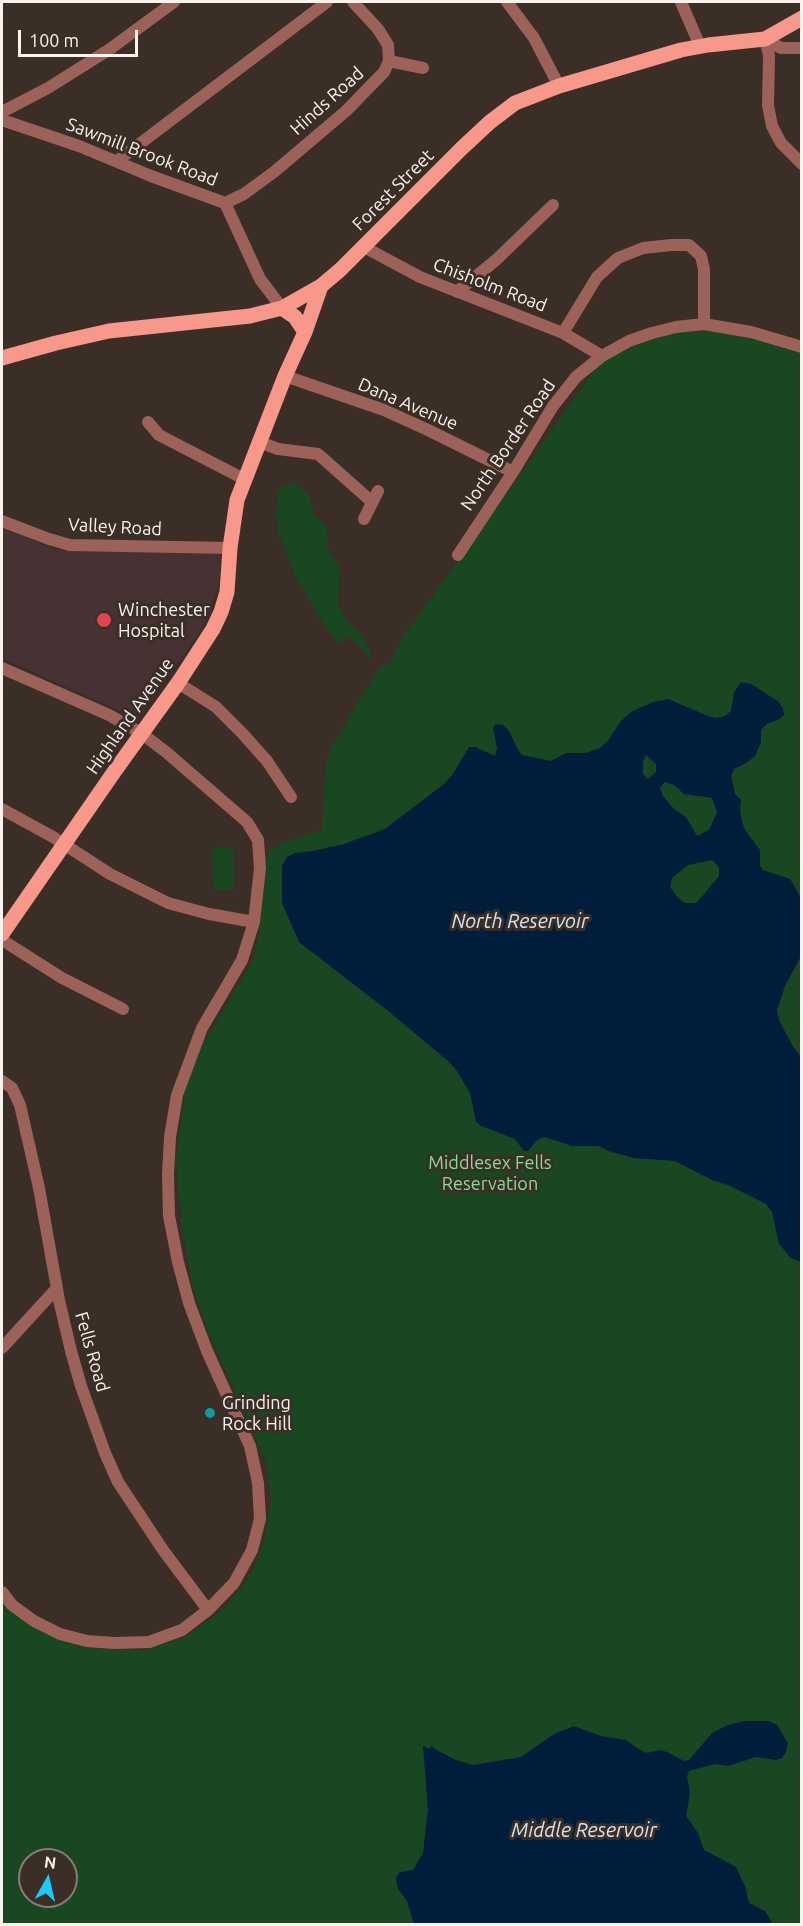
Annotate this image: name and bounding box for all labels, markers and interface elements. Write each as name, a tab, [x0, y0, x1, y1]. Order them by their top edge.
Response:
scale bar	[21, 18, 141, 56]
text: 100 m	[29, 30, 79, 50]
street label: Hinds Road	[286, 62, 368, 140]
street label: Sawmill Brook Road	[63, 113, 221, 191]
street label: Forest Street	[348, 145, 438, 235]
street label: Chisholm Road	[430, 253, 550, 317]
street label: Dana Avenue	[355, 373, 461, 435]
street label: North Border Road	[456, 375, 560, 515]
street label: Valley Road	[67, 514, 163, 540]
place label: Winchester Hospital	[118, 599, 210, 642]
marker: Winchester Hospital	[95, 611, 113, 629]
street label: Highland Avenue	[82, 654, 178, 778]
water label: North Reservoir	[451, 909, 589, 933]
park label: Middlesex Fells Reservation	[428, 1152, 552, 1194]
street label: Fells Road	[70, 1309, 114, 1395]
place label: Grinding Rock Hill	[222, 1392, 292, 1434]
marker: Grinding Rock Hill	[203, 1406, 217, 1420]
water label: Middle Reservoir	[511, 1818, 657, 1842]
north arrow	[18, 1848, 78, 1908]
text: N	[43, 1852, 57, 1872]

